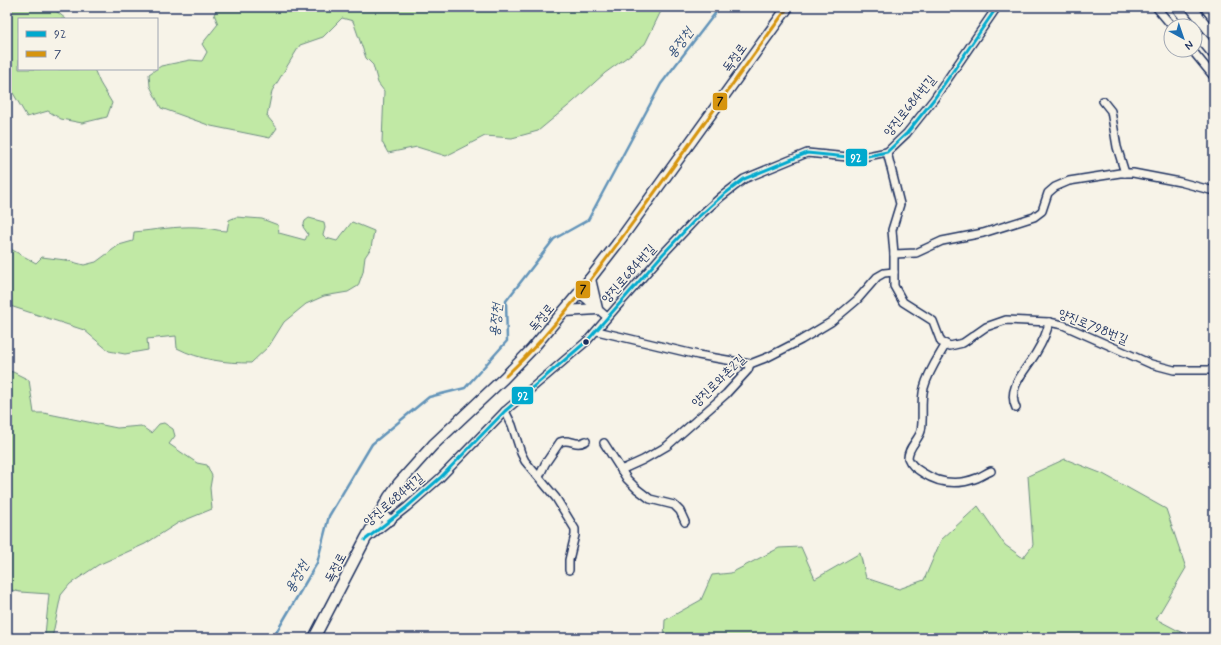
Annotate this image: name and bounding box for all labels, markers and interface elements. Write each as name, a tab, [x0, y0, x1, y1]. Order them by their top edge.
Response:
legend	[18, 18, 158, 70]
north arrow	[1163, 18, 1203, 58]
water label: 용정천	[663, 23, 699, 62]
text: 92	[54, 27, 66, 43]
text: N	[1181, 37, 1196, 53]
street label: 독정로	[719, 40, 751, 76]
text: 7	[54, 47, 61, 63]
street label: 양진로684번길	[880, 72, 940, 140]
line badge: 7	[712, 92, 728, 111]
text: 7	[717, 95, 724, 109]
line badge: 92	[845, 148, 868, 167]
text: 92	[850, 152, 862, 166]
street label: 양진로684번길	[598, 241, 660, 307]
line badge: 7	[575, 280, 591, 299]
text: 7	[580, 283, 587, 297]
water label: 용정천	[485, 301, 507, 338]
street label: 독정로	[525, 301, 559, 335]
street label: 양진로798번길	[1056, 305, 1130, 349]
unlabelled marker	[581, 337, 591, 347]
street label: 양진로와촌2길	[688, 351, 750, 411]
line badge: 92	[511, 386, 534, 405]
text: 92	[517, 390, 529, 404]
street label: 양진로684번길	[360, 470, 428, 530]
street label: 독정로	[321, 550, 351, 586]
water label: 용정천	[281, 556, 314, 596]

